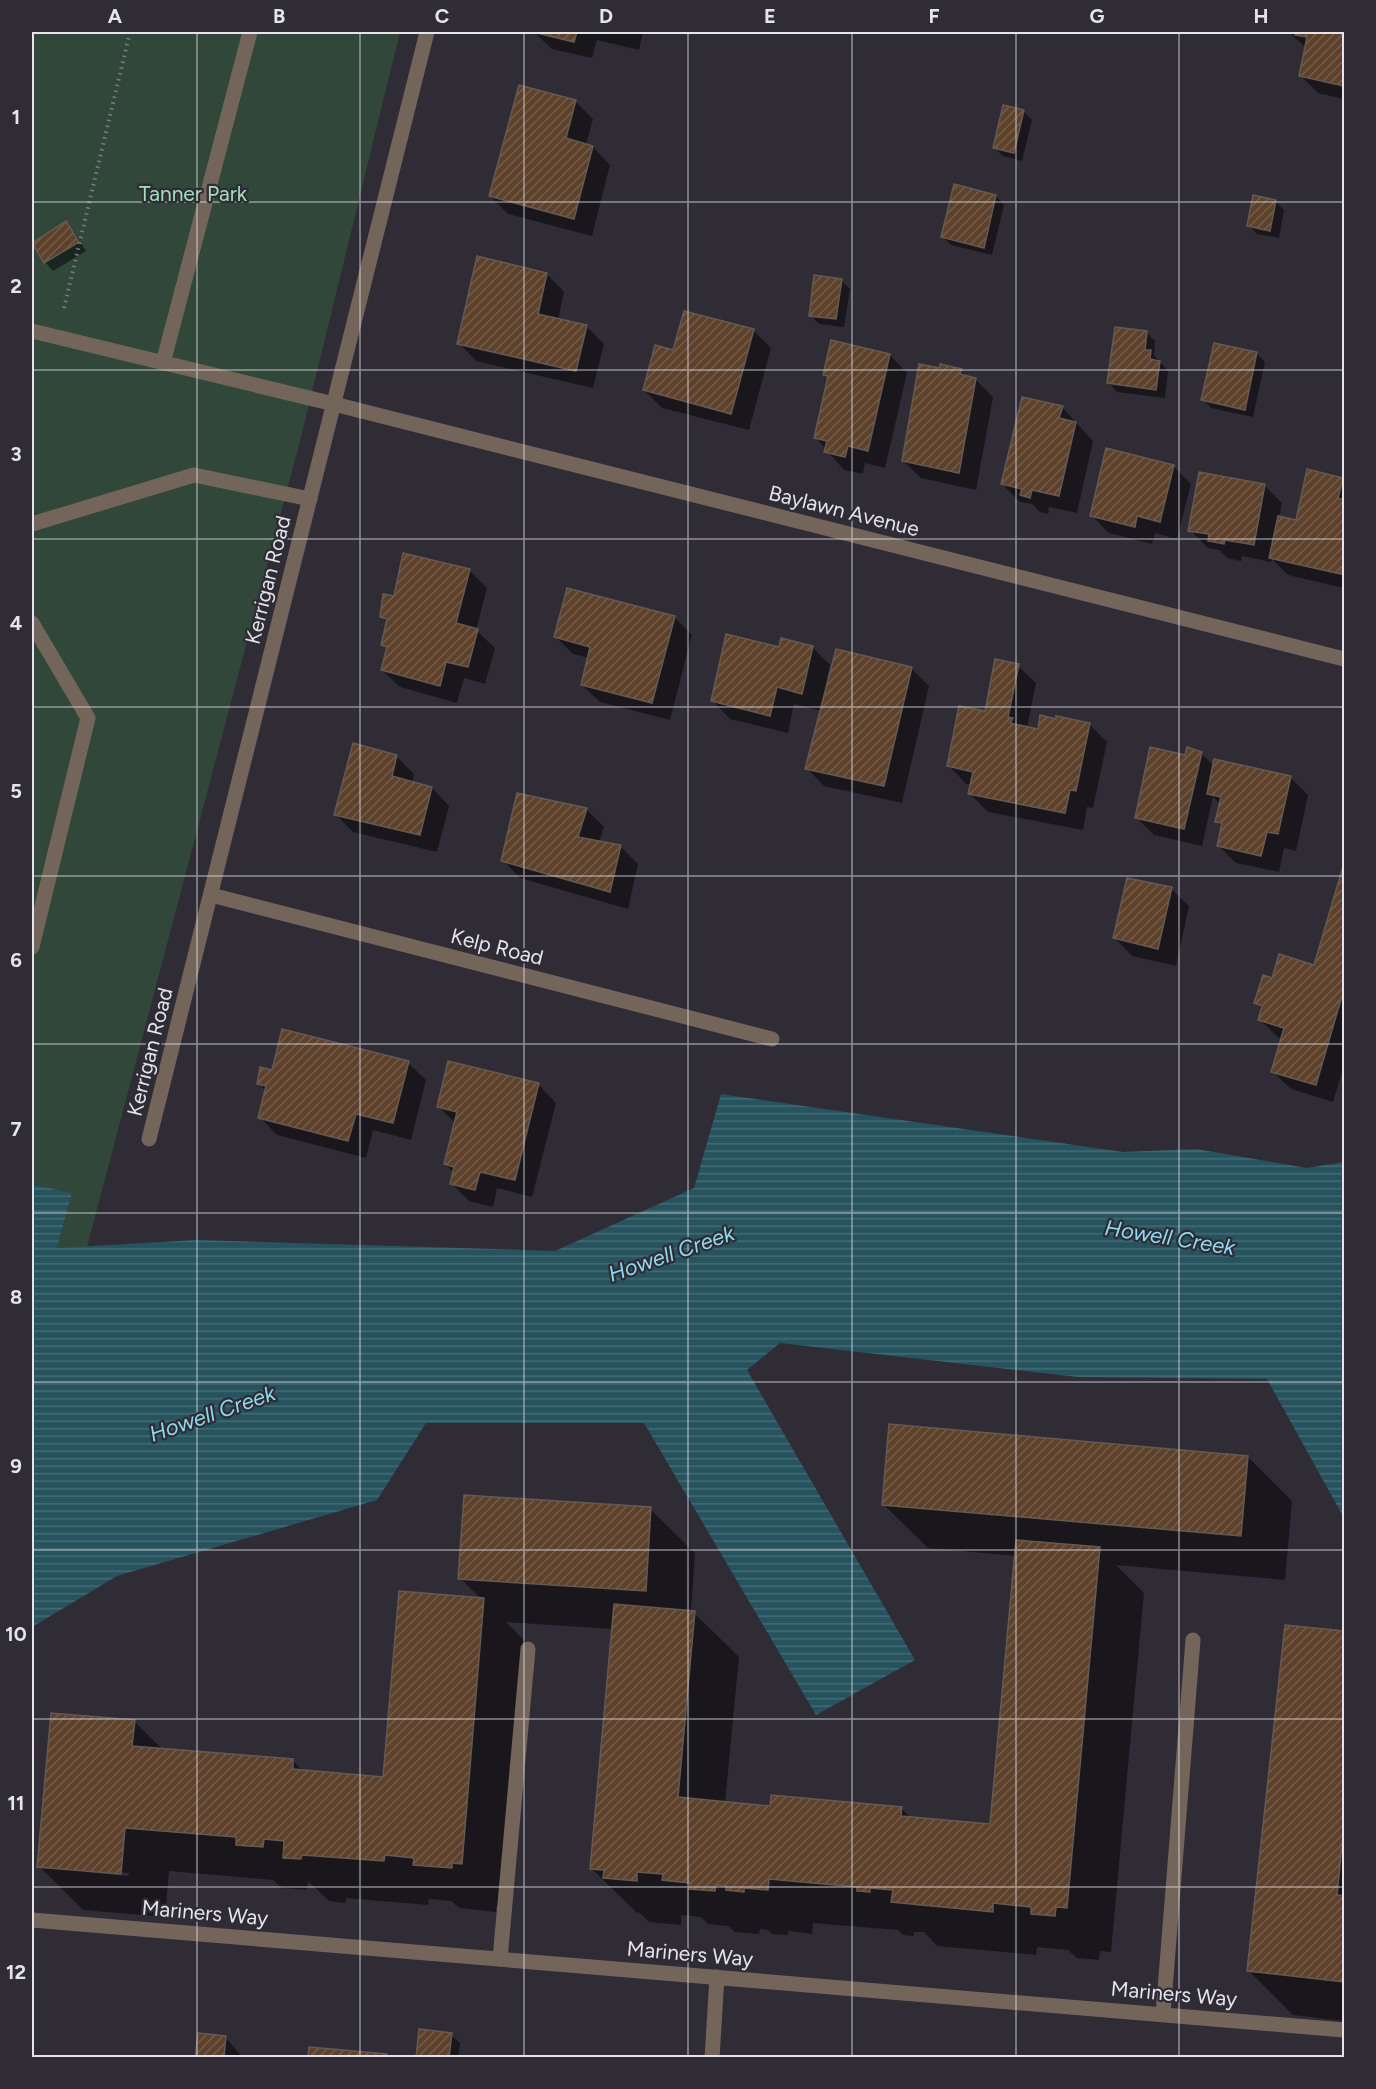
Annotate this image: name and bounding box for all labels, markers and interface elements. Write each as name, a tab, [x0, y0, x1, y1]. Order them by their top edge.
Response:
text: A	[108, 4, 123, 28]
text: B	[273, 4, 285, 28]
text: C	[435, 4, 449, 28]
text: D	[599, 4, 613, 28]
text: E	[764, 4, 776, 28]
text: F	[928, 4, 940, 28]
text: G	[1090, 4, 1105, 28]
text: H	[1254, 4, 1269, 28]
text: 1	[12, 105, 20, 129]
park label: Tanner Park	[139, 181, 248, 206]
text: 2	[10, 274, 22, 298]
text: 3	[10, 442, 22, 466]
street label: Baylawn Avenue	[766, 480, 922, 541]
street label: Kerrigan Road	[239, 513, 296, 647]
text: 4	[10, 611, 23, 635]
text: 5	[10, 779, 22, 803]
street label: Kelp Road	[448, 923, 546, 970]
text: 6	[10, 948, 22, 972]
street label: Kerrigan Road	[121, 985, 178, 1119]
text: 7	[10, 1117, 22, 1141]
water label: Howell Creek	[1103, 1214, 1238, 1261]
water label: Howell Creek	[605, 1219, 739, 1288]
text: 8	[10, 1285, 22, 1309]
water label: Howell Creek	[146, 1379, 280, 1448]
text: 9	[10, 1454, 22, 1478]
text: 10	[5, 1622, 27, 1646]
text: 11	[8, 1791, 24, 1815]
street label: Mariners Way	[141, 1895, 269, 1930]
street label: Mariners Way	[626, 1936, 754, 1971]
text: 12	[6, 1960, 26, 1984]
street label: Mariners Way	[1110, 1976, 1238, 2011]

